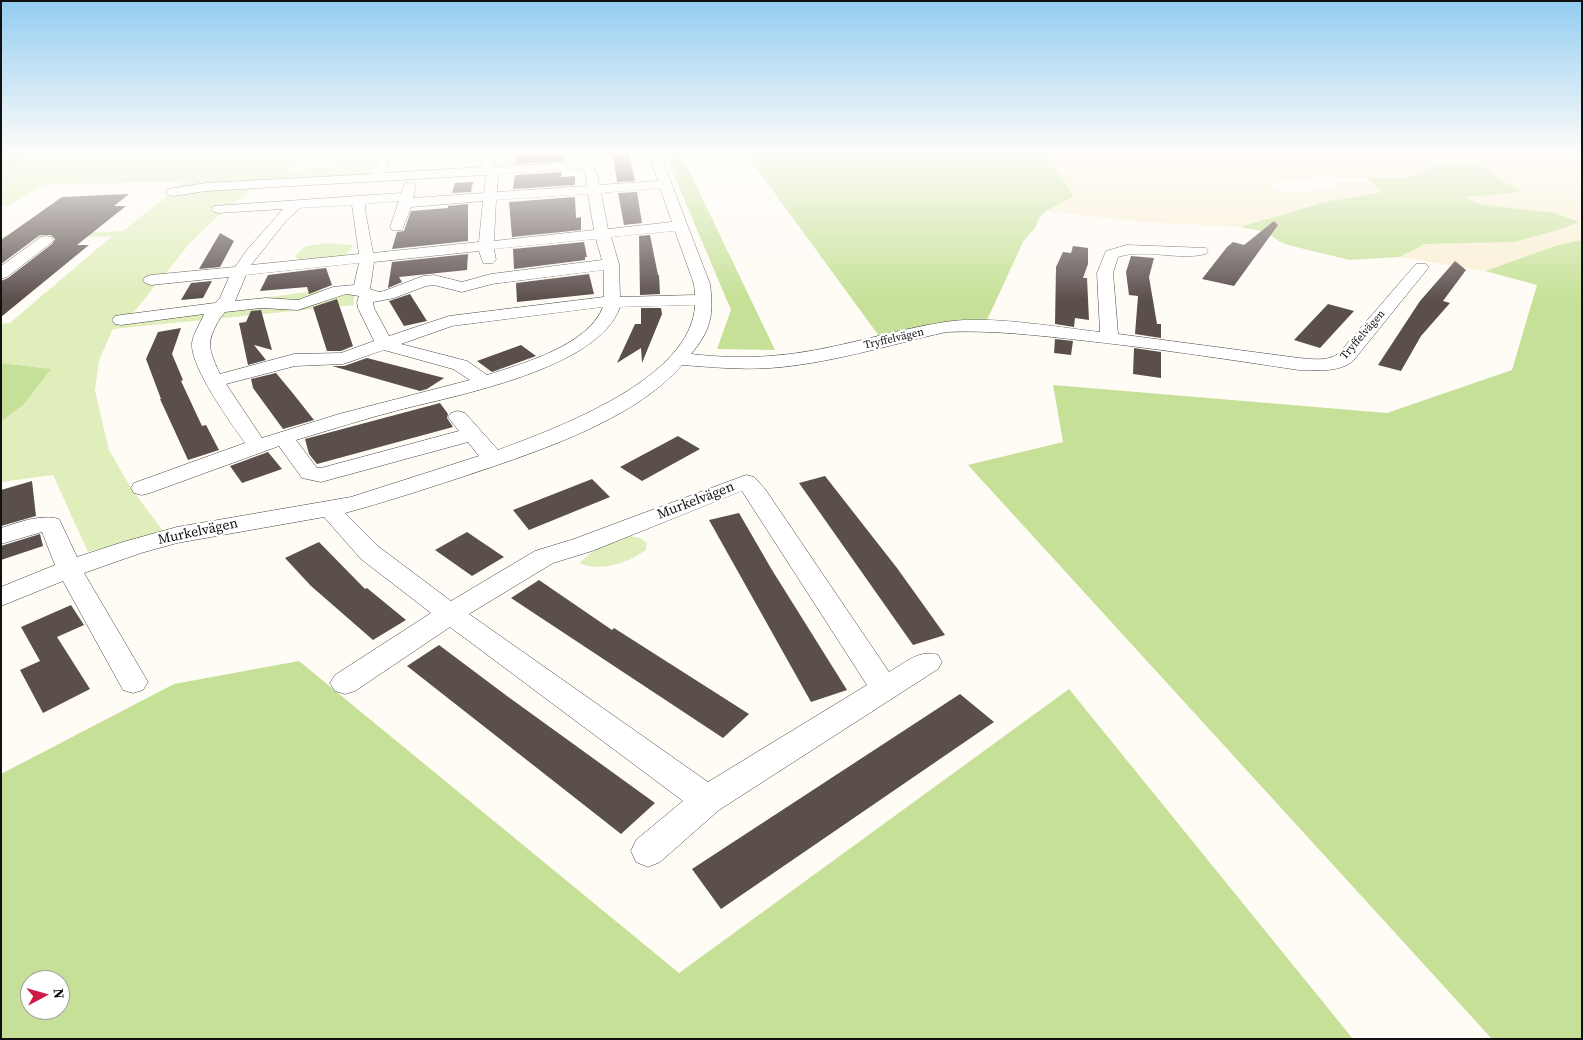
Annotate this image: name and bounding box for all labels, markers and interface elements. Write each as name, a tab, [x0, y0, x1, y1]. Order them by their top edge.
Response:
street label: Tryffelvägen	[1338, 308, 1388, 362]
street label: Tryffelvägen	[863, 326, 925, 352]
street label: Murkelvägen	[655, 479, 737, 523]
street label: Murkelvägen	[157, 515, 239, 549]
north arrow	[20, 970, 70, 1020]
text: N	[48, 987, 69, 1000]

